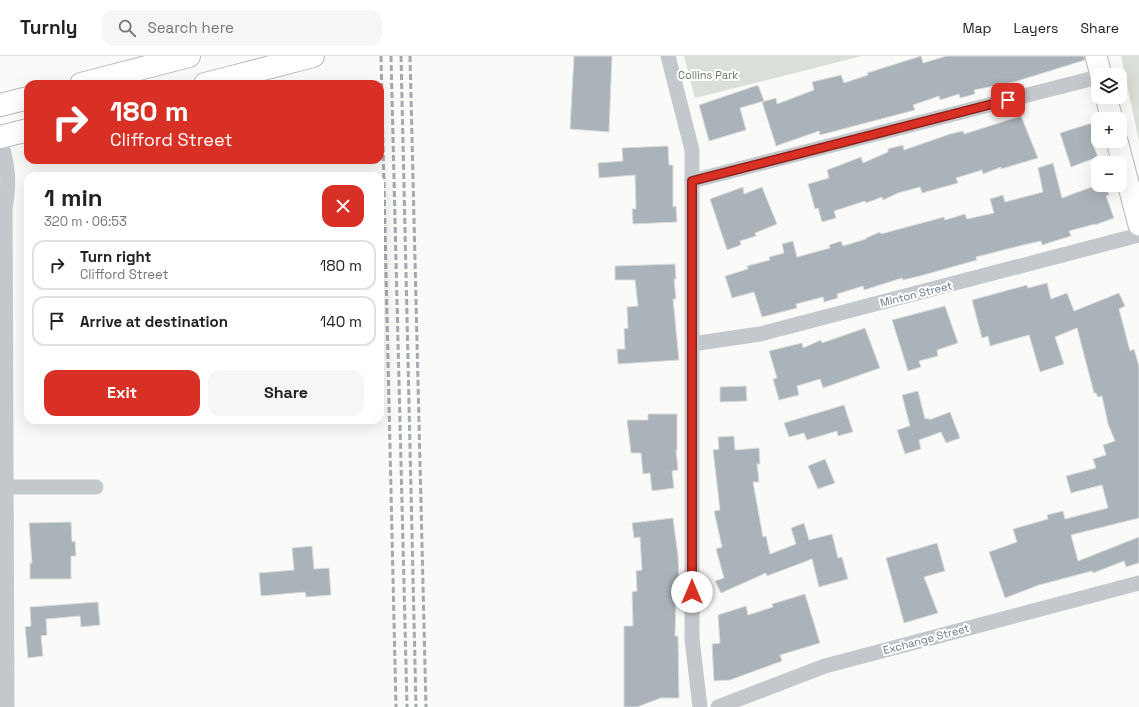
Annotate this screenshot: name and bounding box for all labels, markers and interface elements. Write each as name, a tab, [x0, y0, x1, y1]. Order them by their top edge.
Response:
search box	[102, 10, 382, 46]
text: Turnly	[20, 15, 78, 40]
icon: search	[116, 17, 138, 39]
text: Search here	[148, 18, 234, 37]
text: Map	[962, 19, 992, 37]
text: Layers	[1014, 19, 1058, 37]
text: Share	[1080, 19, 1119, 37]
park label: Collins Park	[678, 68, 738, 82]
map controls	[1091, 68, 1127, 192]
button: layers	[1091, 68, 1127, 104]
pin	[991, 83, 1025, 117]
icon: arrive	[997, 89, 1019, 111]
text: 180 m	[110, 93, 189, 129]
icon: right	[44, 96, 96, 148]
button: +	[1091, 112, 1127, 148]
text: Clifford Street	[110, 128, 233, 151]
button: −	[1091, 156, 1127, 192]
text: 1 min	[44, 182, 103, 213]
button: close	[322, 185, 364, 227]
text: 320 m · 06:53	[44, 213, 127, 230]
text: Turn right	[80, 247, 151, 266]
icon: right	[46, 254, 68, 276]
text: 180 m	[320, 256, 362, 275]
text: Clifford Street	[80, 266, 168, 283]
street label: Minton Street	[879, 278, 953, 310]
icon: arrive	[46, 310, 68, 332]
text: Arrive at destination	[80, 312, 228, 331]
text: 140 m	[320, 312, 362, 331]
button: Exit	[44, 370, 200, 416]
button: Share	[208, 370, 364, 416]
position arrow	[671, 571, 713, 613]
street label: Exchange Street	[881, 621, 971, 657]

